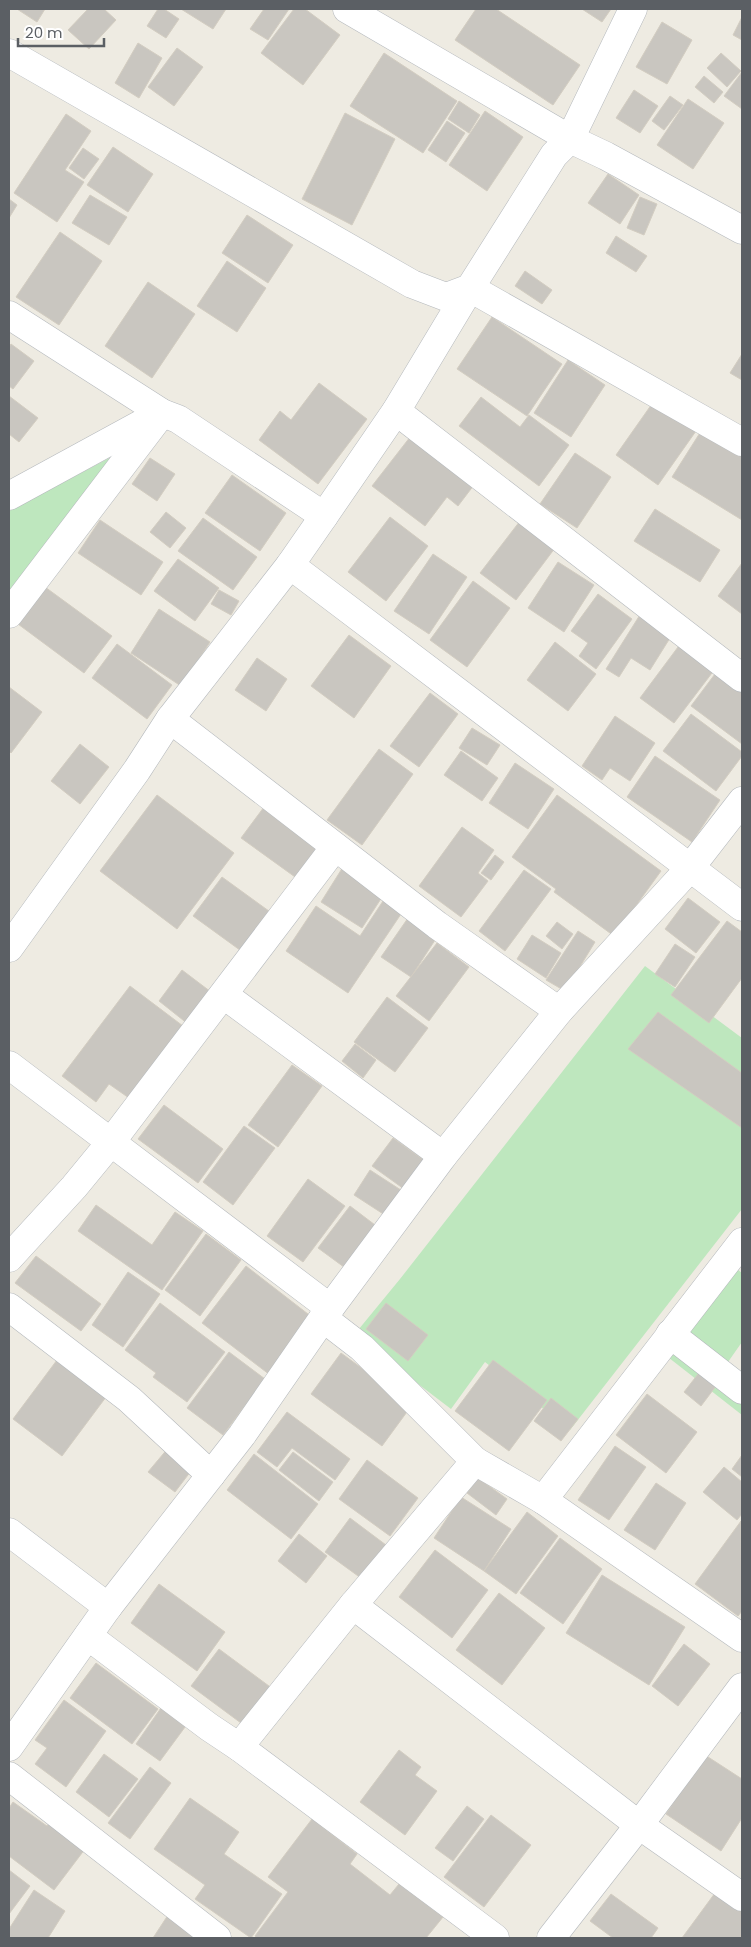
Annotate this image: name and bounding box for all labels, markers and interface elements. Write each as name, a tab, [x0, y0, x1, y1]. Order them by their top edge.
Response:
scale bar	[18, 15, 104, 47]
text: 20 m	[25, 22, 63, 43]

